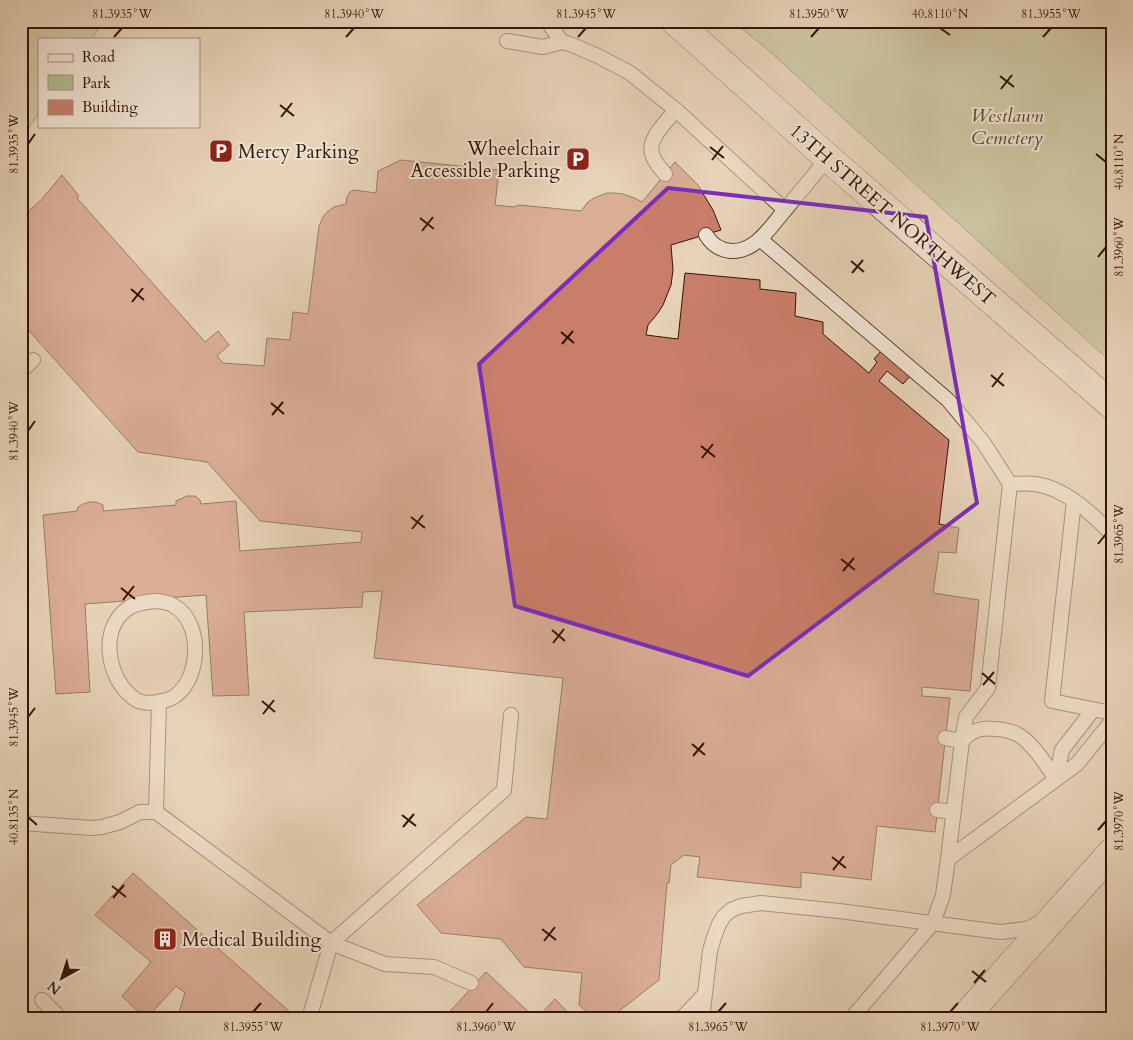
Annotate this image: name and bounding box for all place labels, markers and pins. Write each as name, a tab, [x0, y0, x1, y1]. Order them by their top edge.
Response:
place label: Wheelchair Accessible Parking	[410, 136, 560, 184]
parking icon: Mercy Parking	[208, 138, 234, 164]
place label: Mercy Parking	[238, 139, 359, 165]
parking icon: Wheelchair Accessible Parking	[565, 146, 591, 172]
building icon: Medical Building	[152, 926, 178, 952]
place label: Medical Building	[182, 927, 322, 953]

